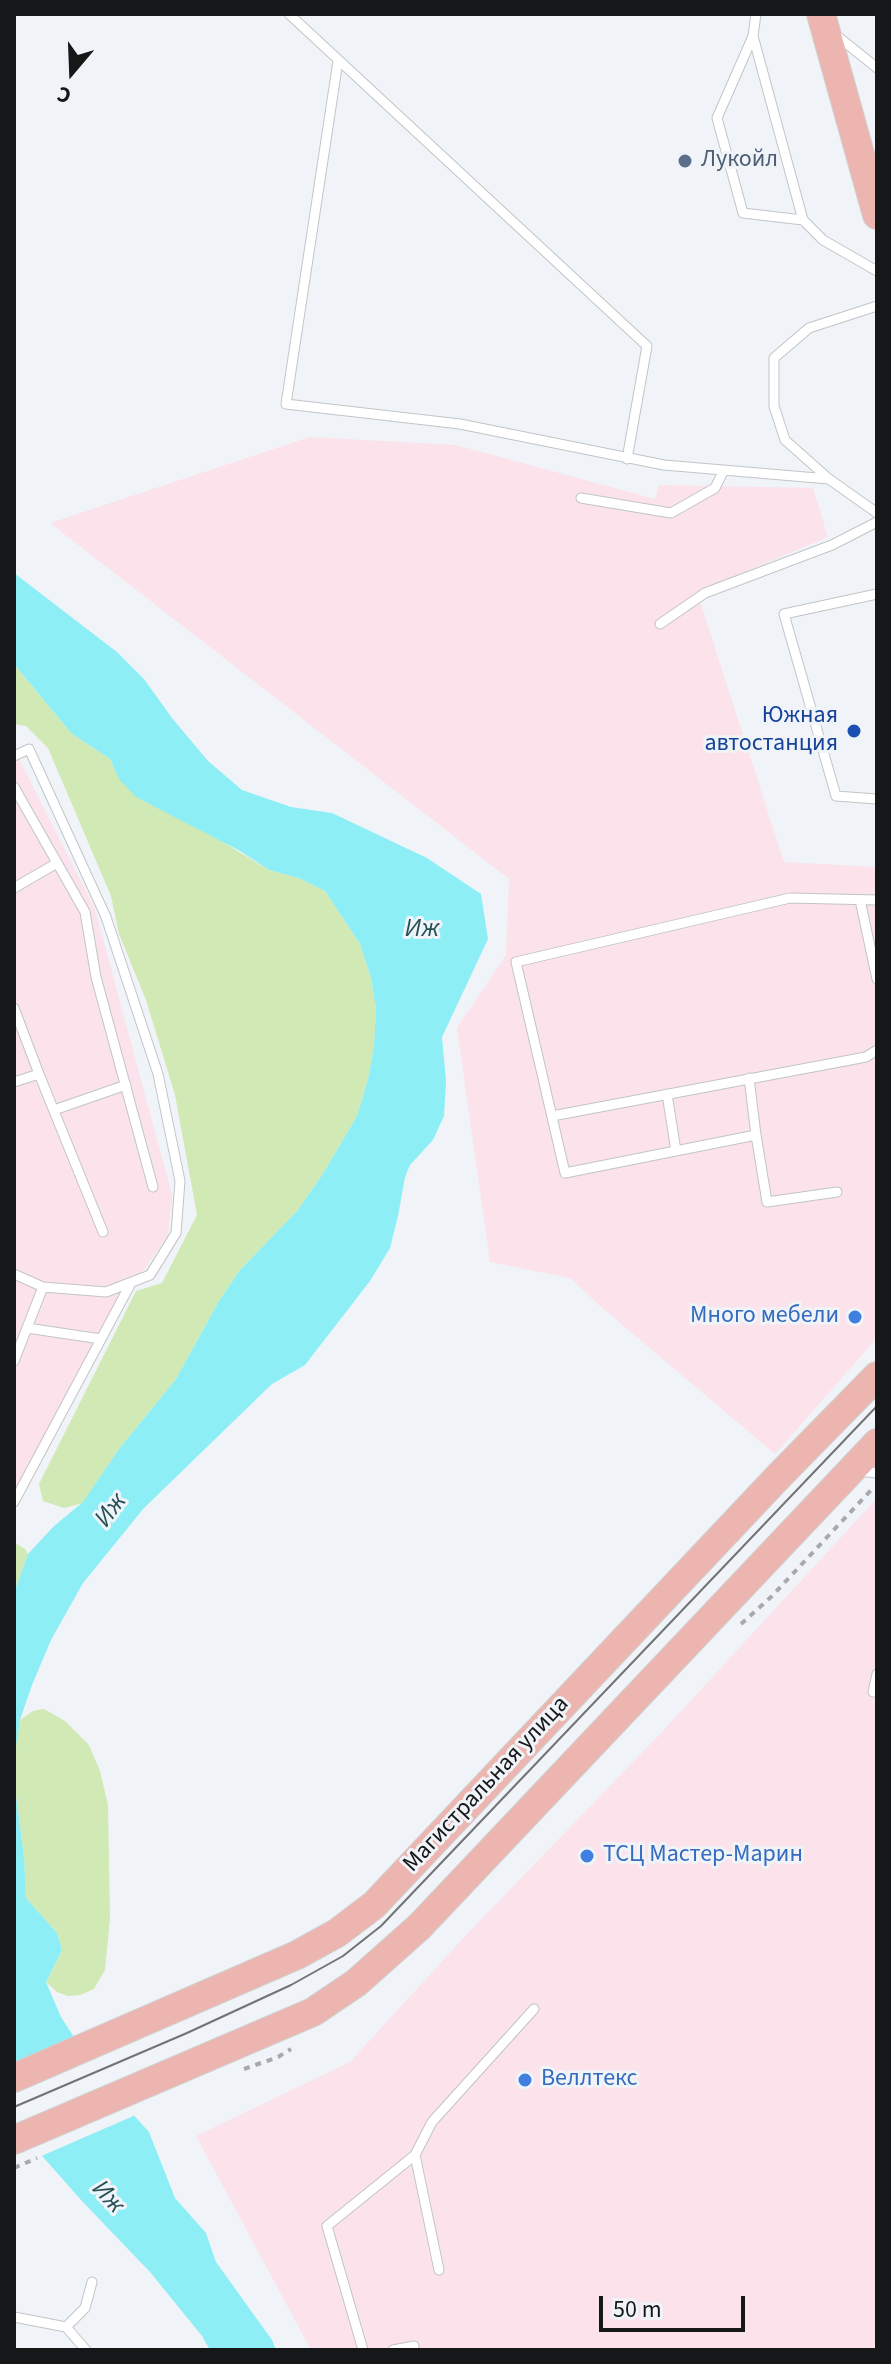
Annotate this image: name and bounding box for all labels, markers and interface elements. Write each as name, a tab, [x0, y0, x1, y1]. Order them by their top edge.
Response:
north arrow	[32, 32, 112, 112]
text: С	[53, 77, 75, 112]
place label: Лукойл	[701, 147, 778, 175]
marker: Лукойл	[676, 152, 694, 170]
place label: Южная автостанция	[704, 703, 838, 759]
marker: Южная автостанция	[845, 722, 863, 740]
water label: Иж	[405, 914, 439, 946]
place label: Много мебели	[690, 1303, 839, 1331]
marker: Много мебели	[846, 1308, 864, 1326]
water label: Иж	[89, 1488, 135, 1534]
street label: Магистральная улица	[398, 1691, 576, 1879]
place label: ТСЦ Мастер-Марин	[603, 1842, 803, 1870]
marker: ТСЦ Мастер-Марин	[578, 1847, 596, 1865]
place label: Веллтекс	[541, 2066, 638, 2094]
marker: Веллтекс	[516, 2071, 534, 2089]
water label: Иж	[84, 2175, 130, 2221]
scale bar	[603, 2280, 749, 2330]
text: 50 m	[613, 2292, 662, 2327]

